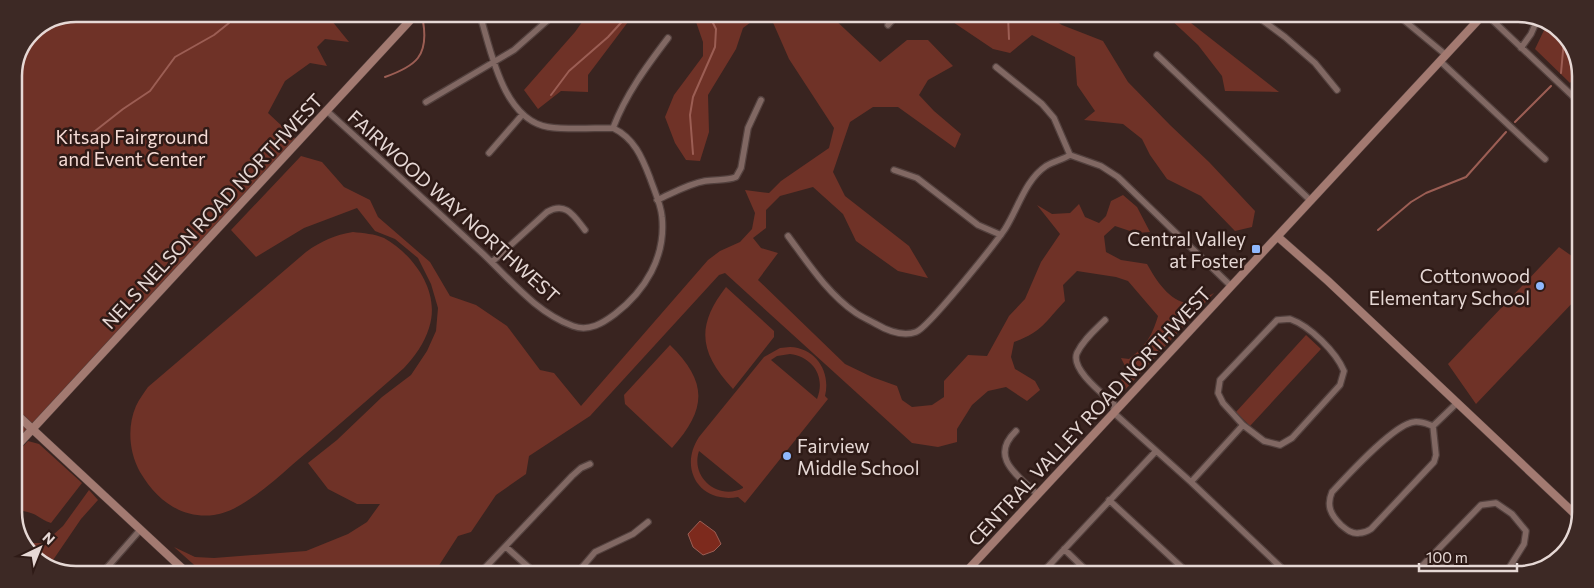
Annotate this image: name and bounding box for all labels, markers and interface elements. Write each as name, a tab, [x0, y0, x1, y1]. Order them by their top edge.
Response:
street label: NELS NELSON ROAD NORTHWEST	[97, 89, 327, 333]
street label: FAIRWOOD WAY NORTHWEST	[344, 105, 564, 307]
park label: Kitsap Fairground and Event Center	[55, 125, 209, 170]
place label: Central Valley at Foster	[1127, 227, 1246, 272]
marker: Central Valley at Foster	[1250, 243, 1262, 255]
place label: Cottonwood Elementary School	[1369, 264, 1530, 309]
marker: Cottonwood Elementary School	[1534, 280, 1546, 292]
street label: CENTRAL VALLEY ROAD NORTHWEST	[963, 282, 1215, 550]
place label: Fairview Middle School	[797, 434, 919, 479]
marker: Fairview Middle School	[781, 450, 793, 462]
north arrow	[15, 523, 65, 573]
text: N	[40, 528, 59, 548]
scale bar	[1419, 540, 1516, 572]
text: 100 m	[1426, 548, 1468, 566]

